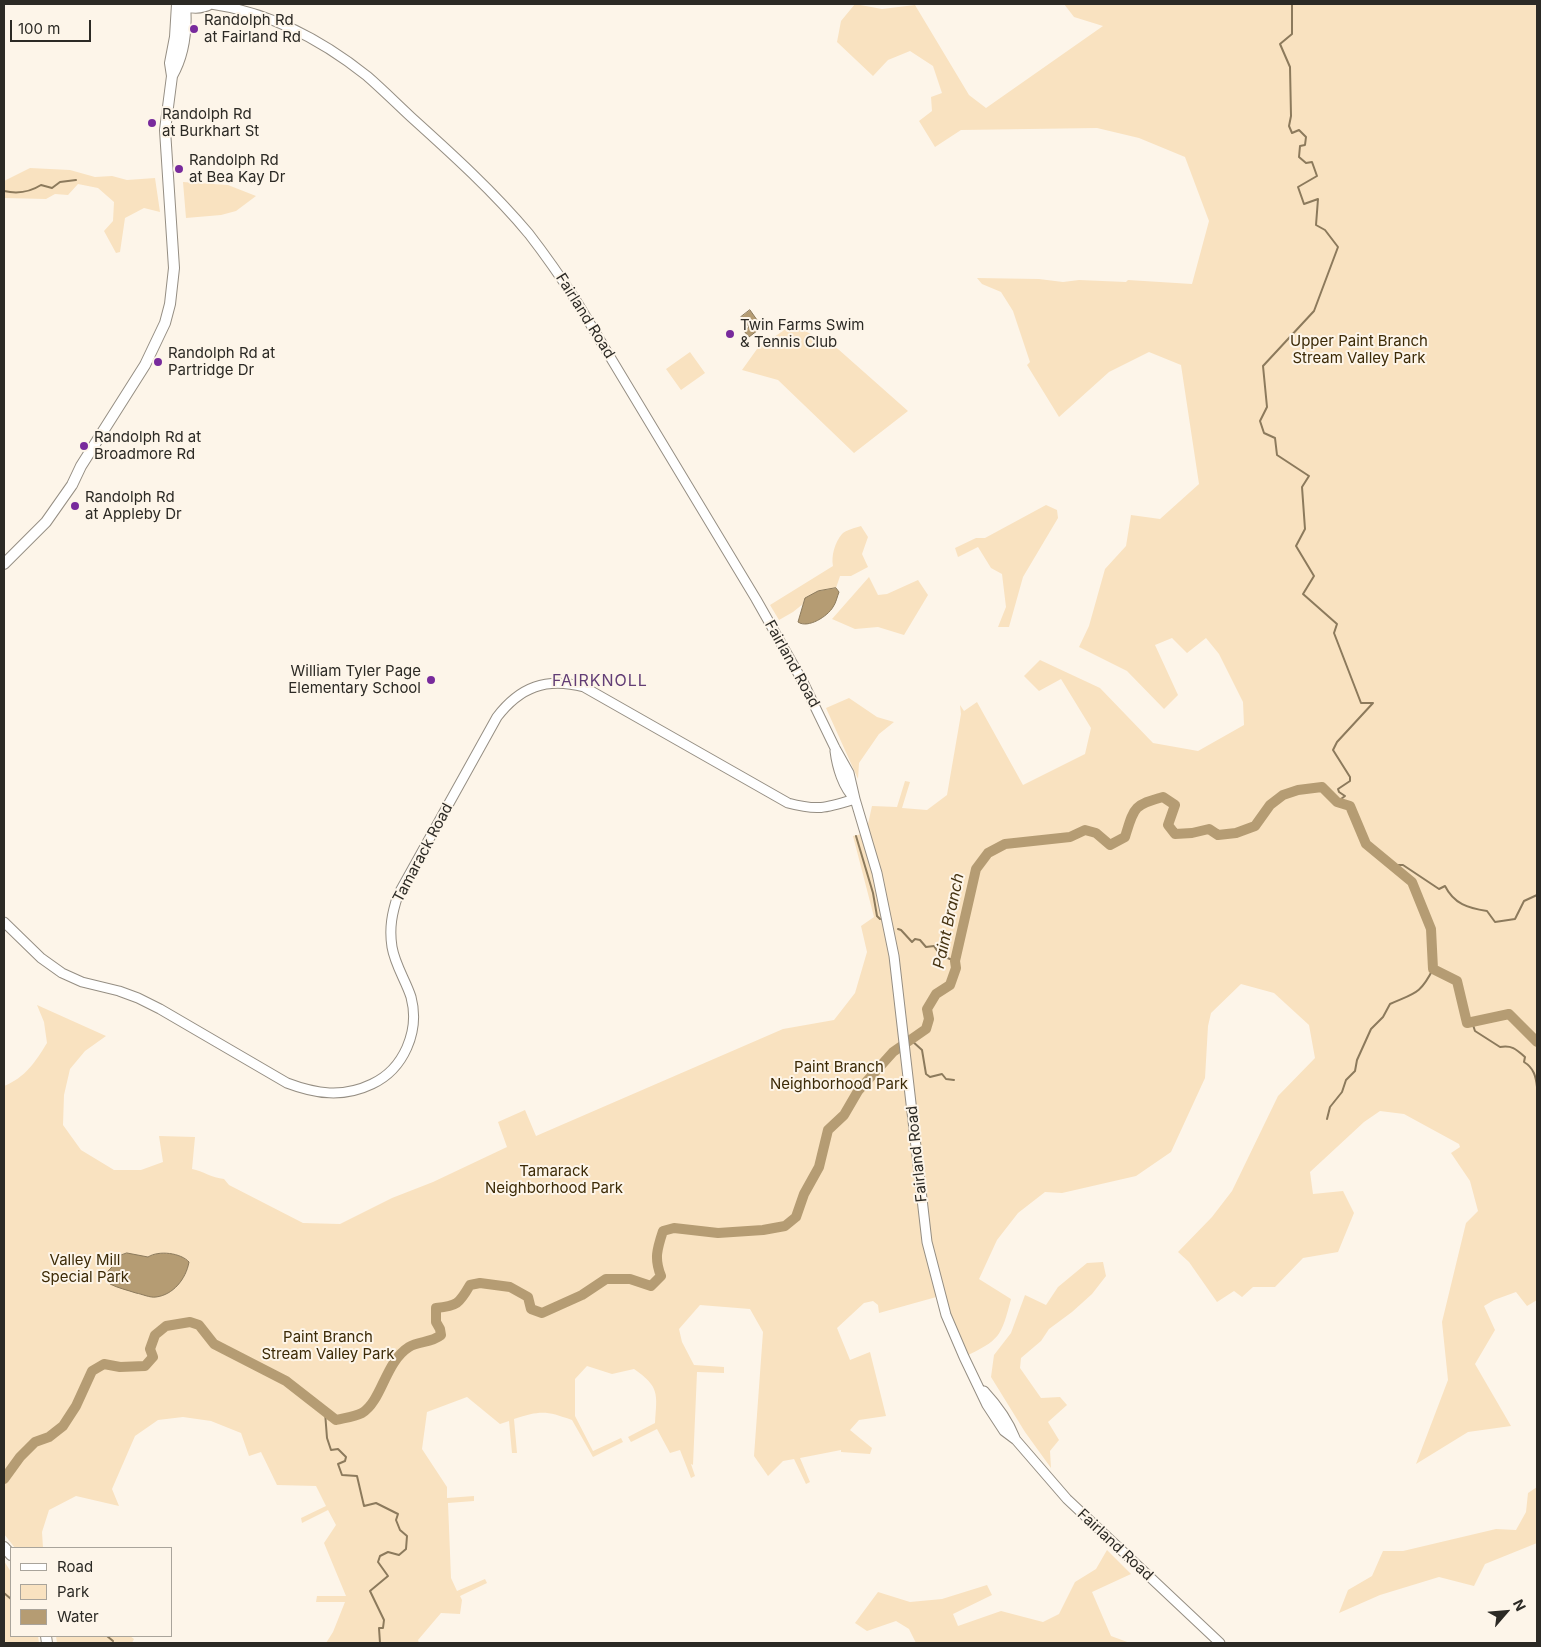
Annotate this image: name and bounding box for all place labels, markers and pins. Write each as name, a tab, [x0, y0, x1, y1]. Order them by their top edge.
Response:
place label: Randolph Rd at Fairland Rd	[204, 11, 301, 46]
marker: Randolph Rd at Fairland Rd	[188, 23, 200, 35]
place label: Randolph Rd at Burkhart St	[162, 105, 259, 140]
marker: Randolph Rd at Burkhart St	[146, 117, 158, 129]
place label: Randolph Rd at Bea Kay Dr	[189, 151, 285, 186]
marker: Randolph Rd at Bea Kay Dr	[173, 163, 185, 175]
place label: Twin Farms Swim & Tennis Club	[740, 316, 864, 351]
marker: Twin Farms Swim & Tennis Club	[724, 328, 736, 340]
place label: Randolph Rd at Partridge Dr	[168, 344, 275, 379]
marker: Randolph Rd at Partridge Dr	[152, 356, 164, 368]
place label: Randolph Rd at Broadmore Rd	[94, 428, 201, 463]
marker: Randolph Rd at Broadmore Rd	[78, 440, 90, 452]
place label: Randolph Rd at Appleby Dr	[85, 488, 182, 523]
marker: Randolph Rd at Appleby Dr	[69, 500, 81, 512]
place label: William Tyler Page Elementary School	[288, 662, 421, 697]
marker: William Tyler Page Elementary School	[425, 674, 437, 686]

